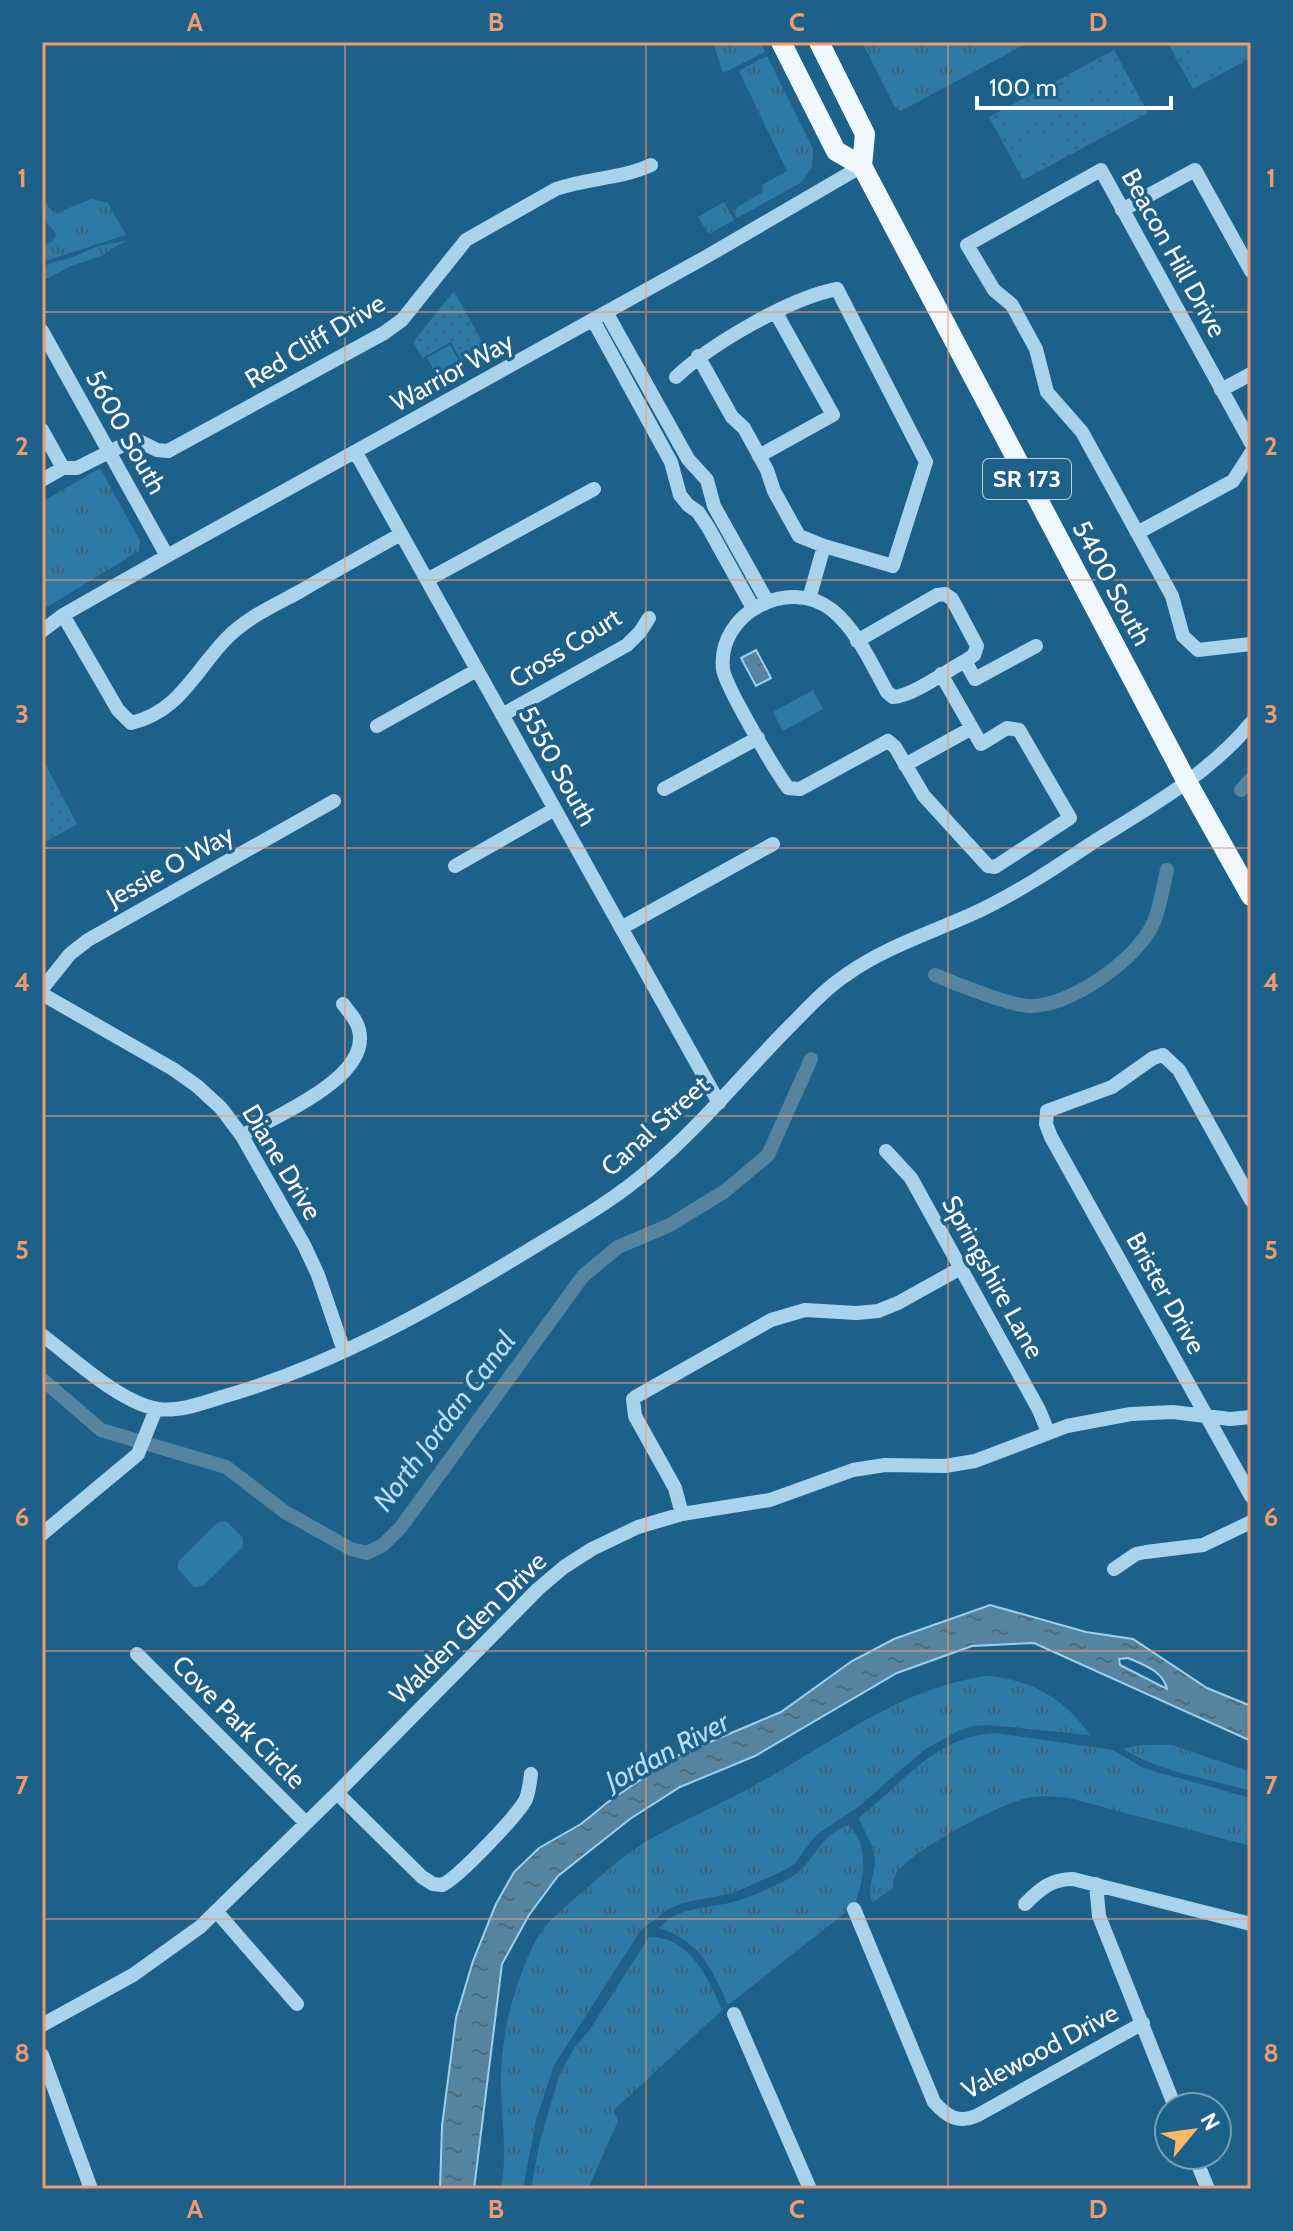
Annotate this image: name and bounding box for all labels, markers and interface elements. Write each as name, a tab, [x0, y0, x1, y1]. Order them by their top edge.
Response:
text: A	[187, 6, 204, 38]
text: B	[488, 6, 504, 38]
text: C	[789, 6, 805, 38]
text: D	[1089, 6, 1107, 38]
scale bar	[977, 60, 1171, 110]
text: 100 m	[989, 73, 1057, 102]
text: 1	[17, 162, 27, 194]
text: 1	[1266, 162, 1276, 194]
street label: Beacon Hill Drive	[1115, 163, 1233, 343]
street label: Red Cliff Drive	[239, 287, 391, 395]
street label: Warrior Way	[385, 325, 519, 419]
street label: 5600 South	[79, 364, 173, 500]
text: 2	[15, 430, 29, 462]
text: 2	[1264, 430, 1278, 462]
road number: SR 173	[983, 459, 1071, 499]
street label: 5400 South	[1066, 515, 1158, 651]
street label: Cross Court	[503, 601, 627, 695]
text: 3	[15, 698, 29, 730]
text: 3	[1264, 698, 1278, 730]
street label: 5550 South	[512, 700, 604, 832]
street label: Jessie O Way	[100, 818, 239, 914]
text: 4	[14, 966, 30, 998]
text: 4	[1263, 966, 1279, 998]
street label: Canal Street	[594, 1069, 716, 1183]
street label: Diane Drive	[235, 1099, 329, 1225]
street label: Springshire Lane	[935, 1190, 1051, 1364]
street label: Brister Drive	[1119, 1227, 1213, 1359]
text: 5	[15, 1234, 29, 1266]
text: 5	[1264, 1234, 1278, 1266]
water label: North Jordan Canal	[365, 1324, 523, 1517]
text: 6	[15, 1501, 29, 1533]
text: 6	[1264, 1501, 1278, 1533]
street label: Walden Glen Drive	[383, 1545, 553, 1711]
street label: Cove Park Circle	[166, 1649, 312, 1795]
water label: Jordan River	[597, 1704, 736, 1799]
text: 7	[15, 1769, 29, 1801]
text: 7	[1264, 1769, 1278, 1801]
street label: Valewood Drive	[956, 1996, 1124, 2106]
text: 8	[14, 2037, 30, 2069]
text: 8	[1263, 2037, 1279, 2069]
north arrow	[1153, 2091, 1233, 2171]
text: N	[1194, 2108, 1226, 2135]
text: A	[187, 2193, 204, 2225]
text: B	[488, 2193, 504, 2225]
text: C	[789, 2193, 805, 2225]
text: D	[1089, 2193, 1107, 2225]

